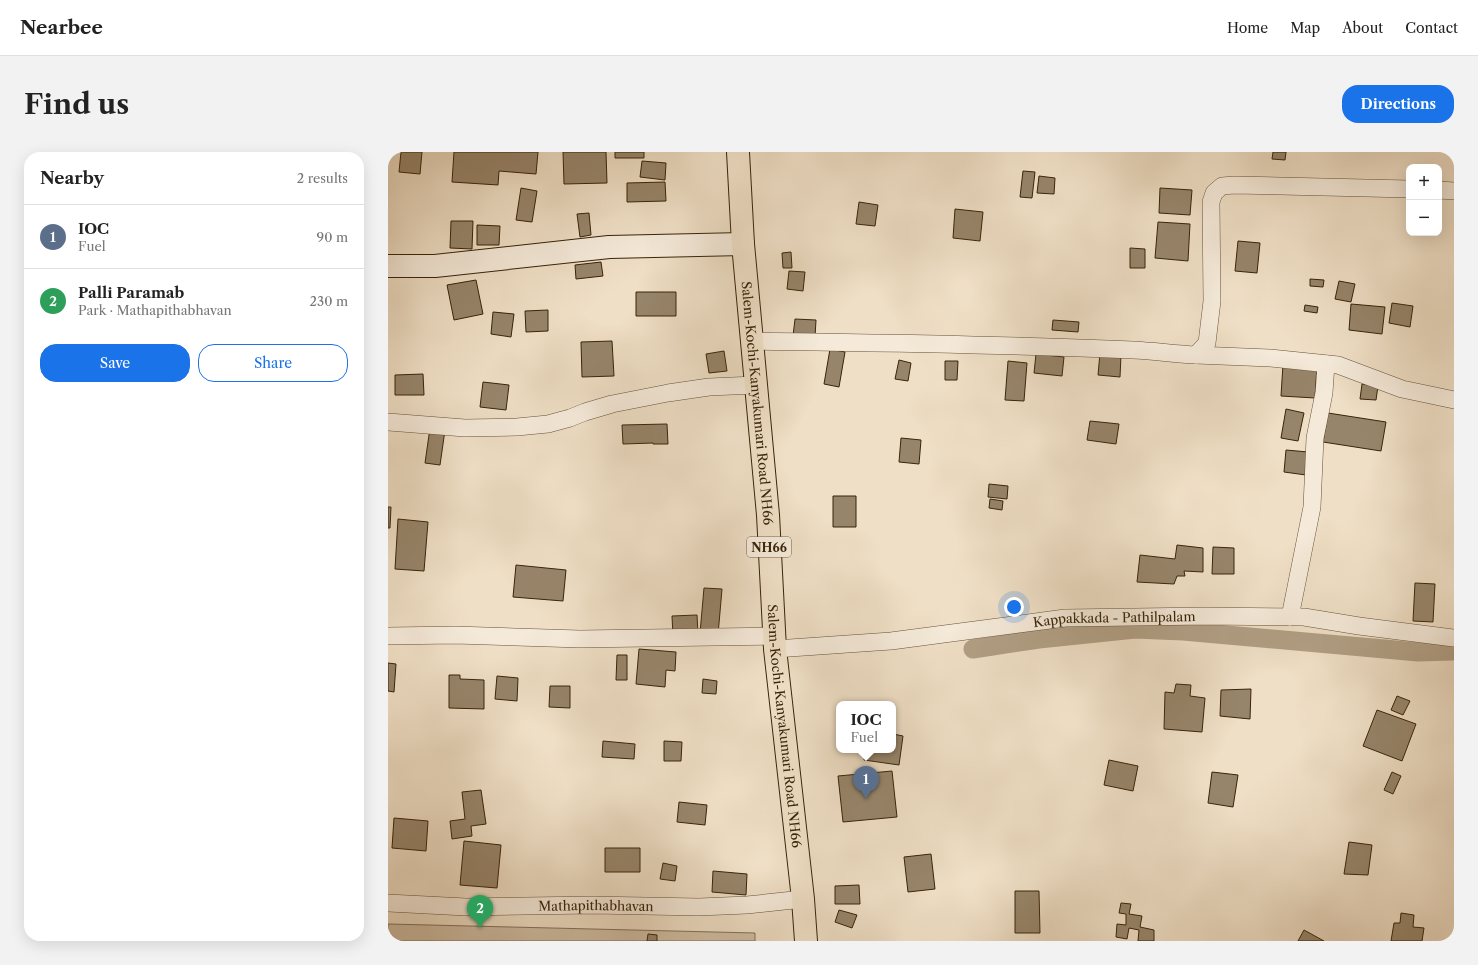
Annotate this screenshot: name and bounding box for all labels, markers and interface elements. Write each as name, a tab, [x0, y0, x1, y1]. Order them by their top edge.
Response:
text: Nearbee	[20, 16, 103, 39]
text: Home	[1227, 19, 1268, 37]
text: Map	[1290, 19, 1320, 37]
text: About	[1342, 19, 1383, 37]
text: Contact	[1405, 19, 1458, 37]
button: Directions	[1342, 85, 1454, 123]
text: Find us	[24, 87, 129, 121]
map controls	[1406, 164, 1442, 236]
button: +	[1406, 164, 1442, 200]
text: Nearby	[40, 168, 104, 188]
text: 2 results	[297, 170, 348, 186]
button: −	[1406, 200, 1442, 236]
text: IOC	[78, 219, 109, 238]
text: 1	[50, 229, 56, 245]
text: 90 m	[317, 229, 348, 245]
text: Fuel	[78, 238, 106, 254]
street label: Salem-Kochi-Kanyakumari Road NH66	[738, 281, 777, 526]
text: Palli Paramab	[78, 283, 184, 302]
text: 2	[49, 293, 57, 309]
text: 230 m	[310, 293, 348, 309]
text: Park · Mathapithabhavan	[78, 302, 232, 318]
button: Save	[40, 344, 190, 382]
button: Share	[198, 344, 348, 382]
road number: NH66	[747, 537, 791, 557]
your location	[1004, 597, 1024, 617]
street label: Salem-Kochi-Kanyakumari Road NH66	[765, 604, 805, 849]
street label: Kappakkada - Pathilpalam	[1032, 608, 1196, 630]
popup	[836, 701, 896, 753]
text: IOC	[850, 710, 882, 729]
text: Fuel	[850, 729, 878, 745]
pin: 1	[853, 766, 879, 799]
pin: 2	[467, 895, 493, 928]
street label: Mathapithabhavan	[538, 897, 654, 914]

